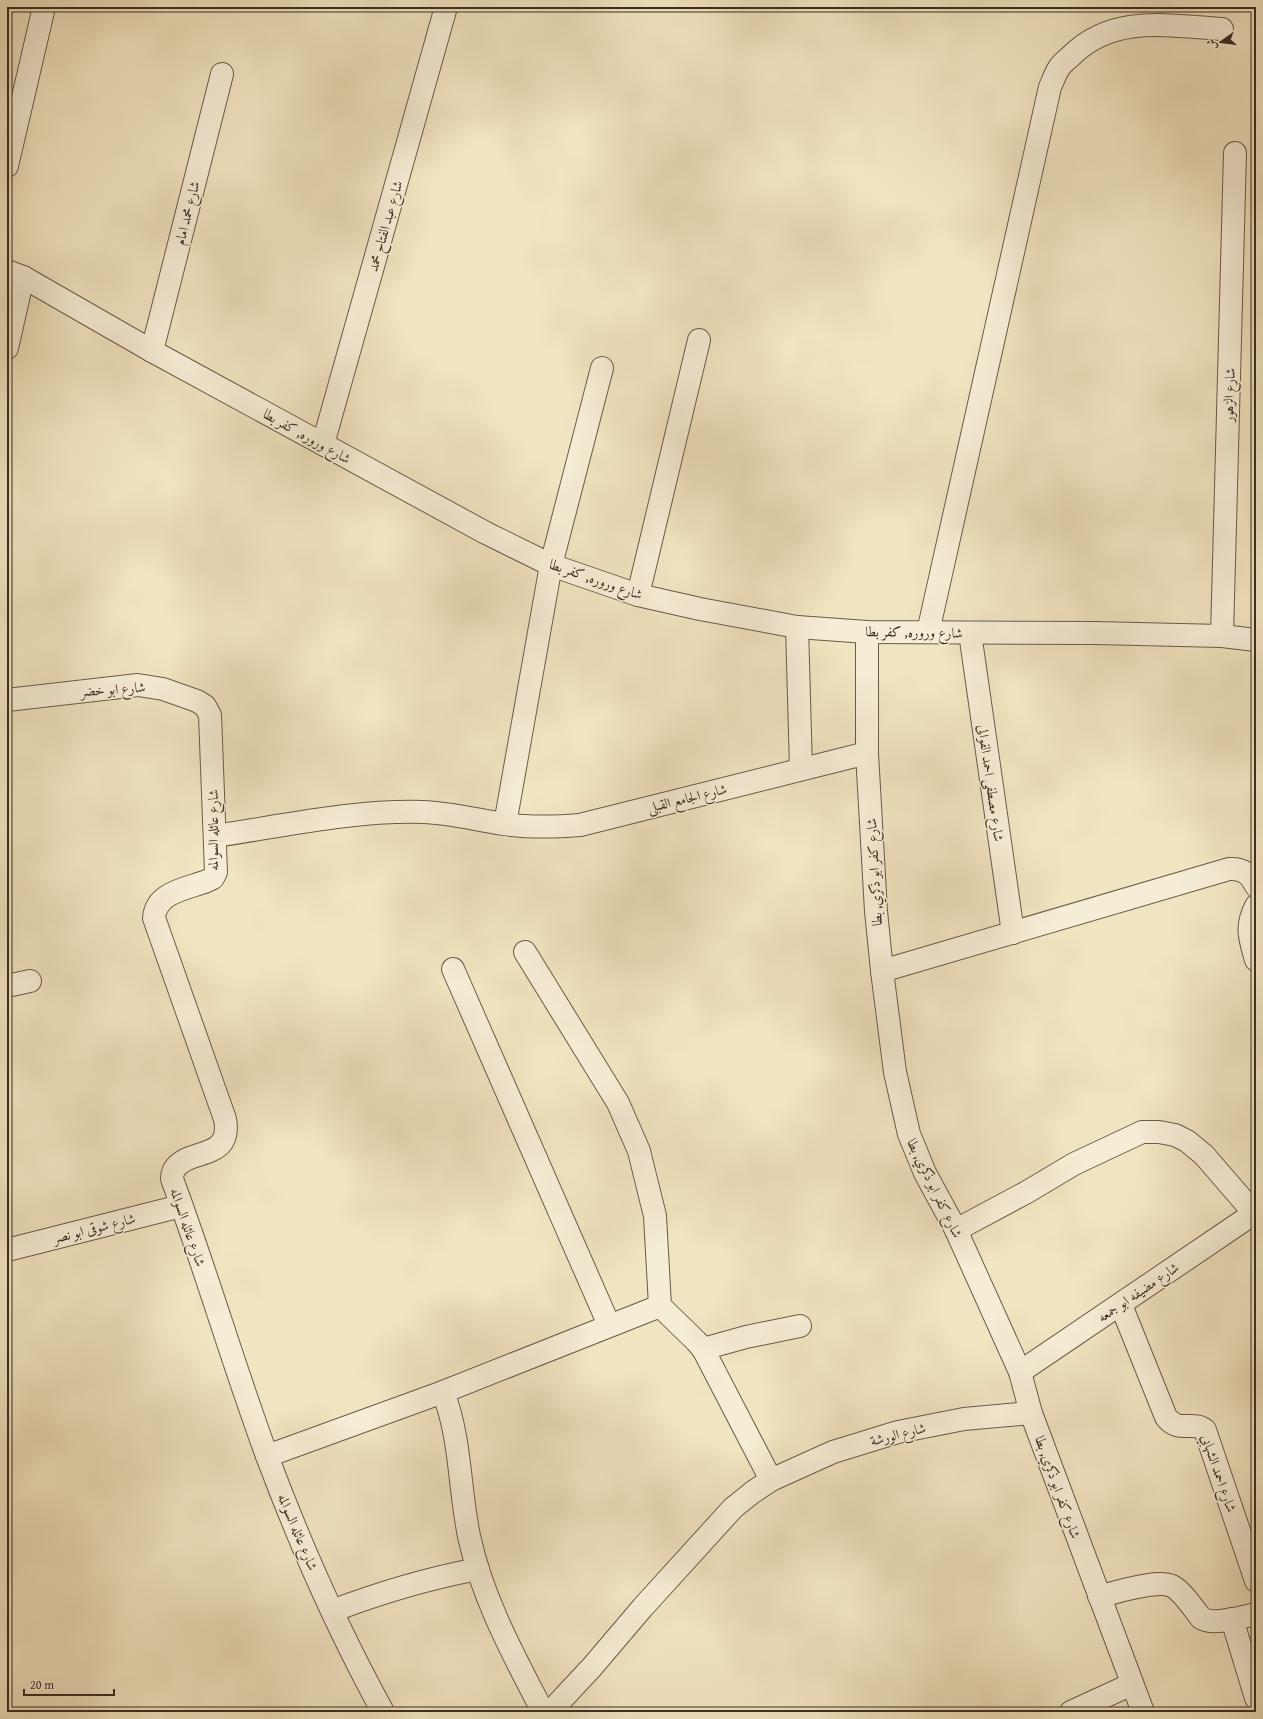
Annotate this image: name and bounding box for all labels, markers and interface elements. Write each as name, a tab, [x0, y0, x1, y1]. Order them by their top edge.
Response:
north arrow	[1201, 22, 1241, 62]
text: ش	[1202, 37, 1220, 52]
street label: شارع عبد الفتاح محمد	[362, 178, 410, 275]
street label: شارع محمد امام	[169, 179, 208, 248]
street label: شارع الزهور	[1218, 367, 1242, 425]
street label: شارع وروره, كفر بطا	[259, 404, 354, 470]
street label: شارع وروره, كفر بطا	[546, 554, 645, 606]
street label: شارع وروره, كفر بطا	[865, 621, 963, 645]
street label: شارع ابو خضر	[78, 677, 146, 703]
street label: شارع مصطفى احمد الفوالى	[971, 723, 1009, 843]
street label: شارع الجامع القبلى	[645, 778, 730, 821]
street label: شارع عائله السوالمه	[203, 789, 225, 871]
street label: شارع كفر ابو ذكري, بطا	[861, 817, 889, 927]
street label: شارع كفر ابو ذكري, بطا	[901, 1135, 968, 1242]
street label: شارع عائله السوالمه	[163, 1185, 211, 1270]
street label: شارع شوقى ابو نصر	[49, 1208, 138, 1250]
street label: شارع مضيفه ابو جمعه	[1093, 1257, 1184, 1328]
street label: شارع الورشة	[868, 1417, 928, 1452]
street label: شارع احمد الشهابي	[1194, 1431, 1242, 1515]
street label: شارع كفر ابو ذكري, بطا	[1028, 1433, 1086, 1542]
street label: شارع عائله السوالمه	[271, 1491, 323, 1574]
scale bar	[24, 1671, 114, 1697]
text: 20 m	[30, 1676, 54, 1693]

